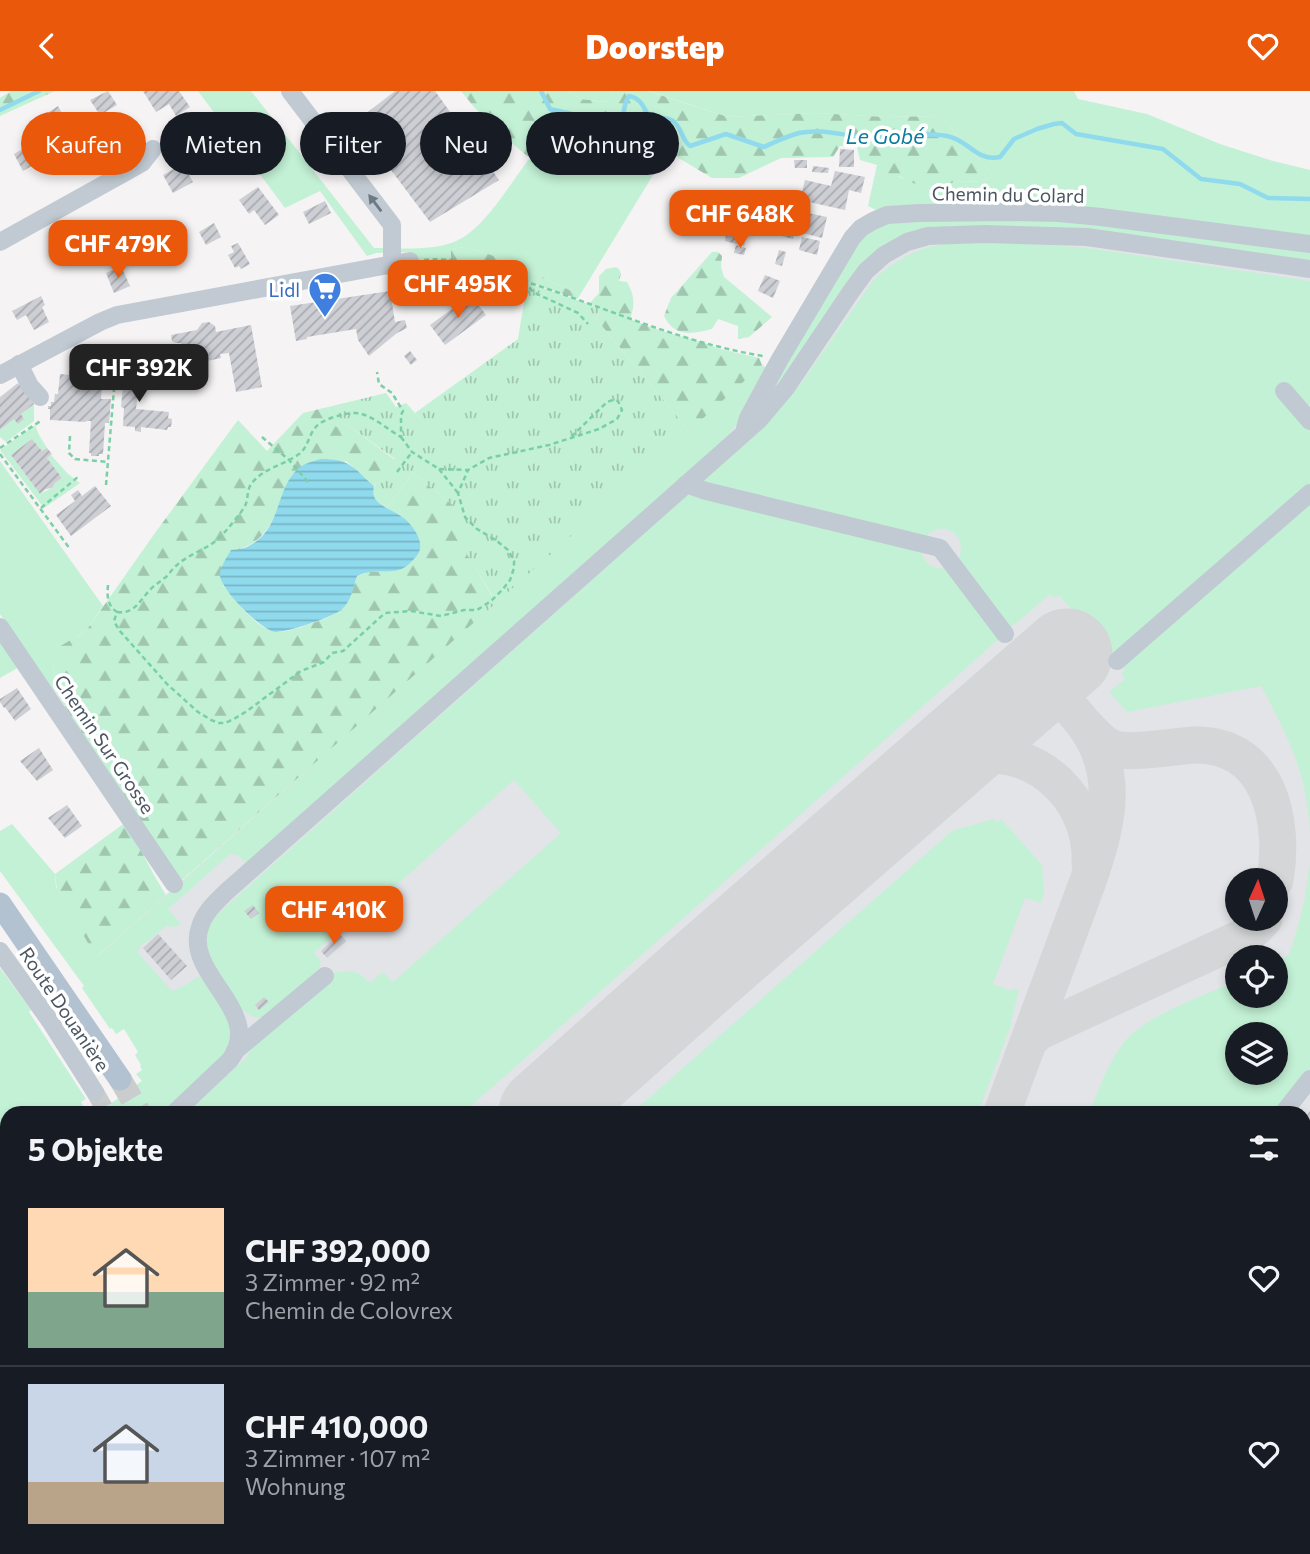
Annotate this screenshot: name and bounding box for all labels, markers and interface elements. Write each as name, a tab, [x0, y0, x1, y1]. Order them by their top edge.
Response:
text: Doorstep	[585, 26, 725, 66]
icon: back	[28, 27, 66, 65]
icon: heart	[1244, 27, 1282, 65]
chip: Kaufen	[21, 112, 146, 175]
chip: Mieten	[160, 112, 286, 175]
chip: Filter	[300, 112, 406, 175]
chip: Neu	[420, 112, 512, 175]
chip: Wohnung	[526, 112, 679, 175]
water label: Le Gobé	[846, 123, 925, 148]
street label: Chemin du Colard	[932, 181, 1084, 207]
pin: CHF 648K	[668, 191, 812, 250]
one-way arrow	[367, 194, 382, 212]
text: CHF 648K	[685, 199, 795, 227]
pin: CHF 479K	[46, 221, 190, 280]
text: CHF 479K	[64, 229, 172, 257]
pin: CHF 495K	[386, 261, 530, 320]
text: CHF 495K	[404, 269, 512, 297]
supermarket icon: Lidl	[306, 270, 344, 319]
place label: Lidl	[268, 278, 300, 301]
pin: CHF 392K	[67, 345, 211, 404]
text: CHF 392K	[85, 353, 193, 381]
street label: Chemin Sur Grosse	[50, 670, 160, 818]
north arrow	[1225, 868, 1288, 931]
map controls	[1225, 868, 1288, 1085]
pin: CHF 410K	[262, 887, 406, 946]
text: CHF 410K	[281, 895, 387, 923]
street label: Route Douanière	[15, 943, 115, 1075]
button: locate	[1225, 945, 1288, 1008]
button: layers	[1225, 1022, 1288, 1085]
icon: filters	[1245, 1129, 1283, 1167]
text: 5 Objekte	[28, 1130, 163, 1167]
text: CHF 392,000	[245, 1231, 431, 1268]
icon: home	[84, 1236, 168, 1320]
icon: heart	[1245, 1259, 1283, 1297]
text: 3 Zimmer · 92 m²	[245, 1268, 420, 1296]
text: Chemin de Colovrex	[245, 1296, 453, 1324]
text: CHF 410,000	[245, 1407, 429, 1444]
icon: home	[84, 1412, 168, 1496]
icon: heart	[1245, 1435, 1283, 1473]
text: 3 Zimmer · 107 m²	[245, 1444, 430, 1472]
text: Wohnung	[245, 1472, 345, 1500]

